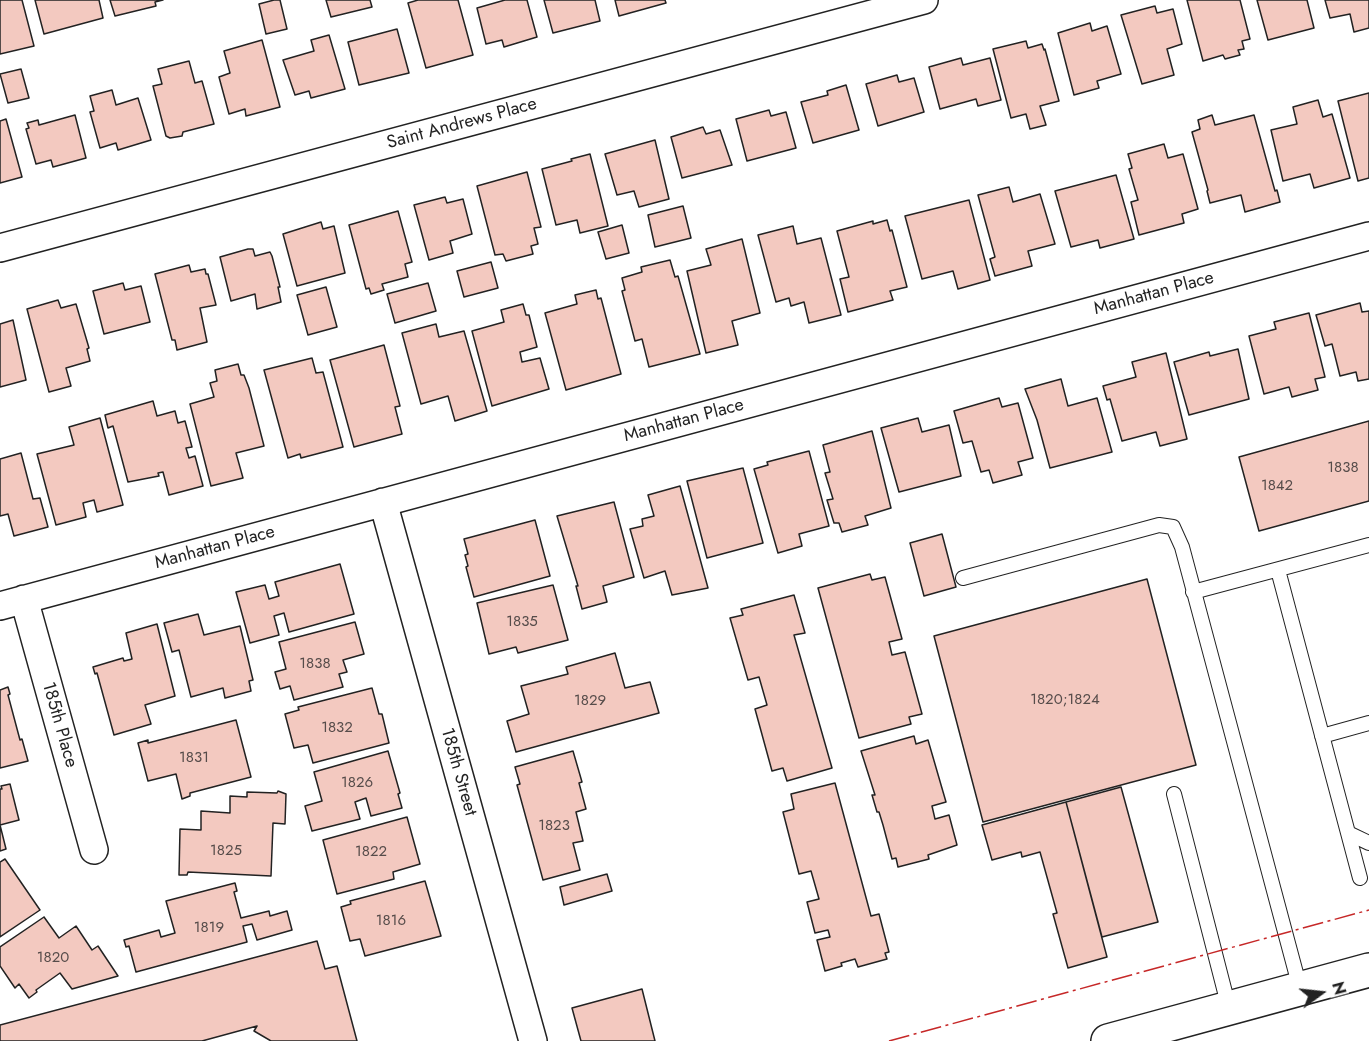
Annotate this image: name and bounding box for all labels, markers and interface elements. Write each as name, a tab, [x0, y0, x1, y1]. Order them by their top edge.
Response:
street label: Saint Andrews Place	[385, 94, 539, 154]
street label: Manhattan Place	[1092, 268, 1216, 320]
street label: Manhattan Place	[622, 395, 746, 447]
house number: 1838	[1327, 459, 1359, 477]
house number: 1842	[1261, 477, 1293, 495]
street label: Manhattan Place	[153, 522, 277, 574]
house number: 1835	[506, 613, 538, 631]
house number: 1838	[299, 655, 331, 673]
street label: 185th Place	[37, 680, 81, 770]
house number: 1820;1824	[1030, 691, 1100, 709]
house number: 1829	[574, 692, 606, 710]
house number: 1832	[321, 719, 353, 737]
street label: 185th Street	[435, 726, 481, 818]
house number: 1831	[179, 749, 209, 767]
house number: 1826	[341, 774, 373, 792]
house number: 1823	[538, 817, 570, 835]
house number: 1825	[210, 842, 242, 860]
house number: 1822	[355, 843, 387, 861]
house number: 1816	[376, 912, 406, 930]
house number: 1819	[194, 919, 224, 937]
house number: 1820	[37, 949, 69, 967]
north arrow	[1291, 963, 1351, 1023]
text: N	[1326, 979, 1352, 997]

